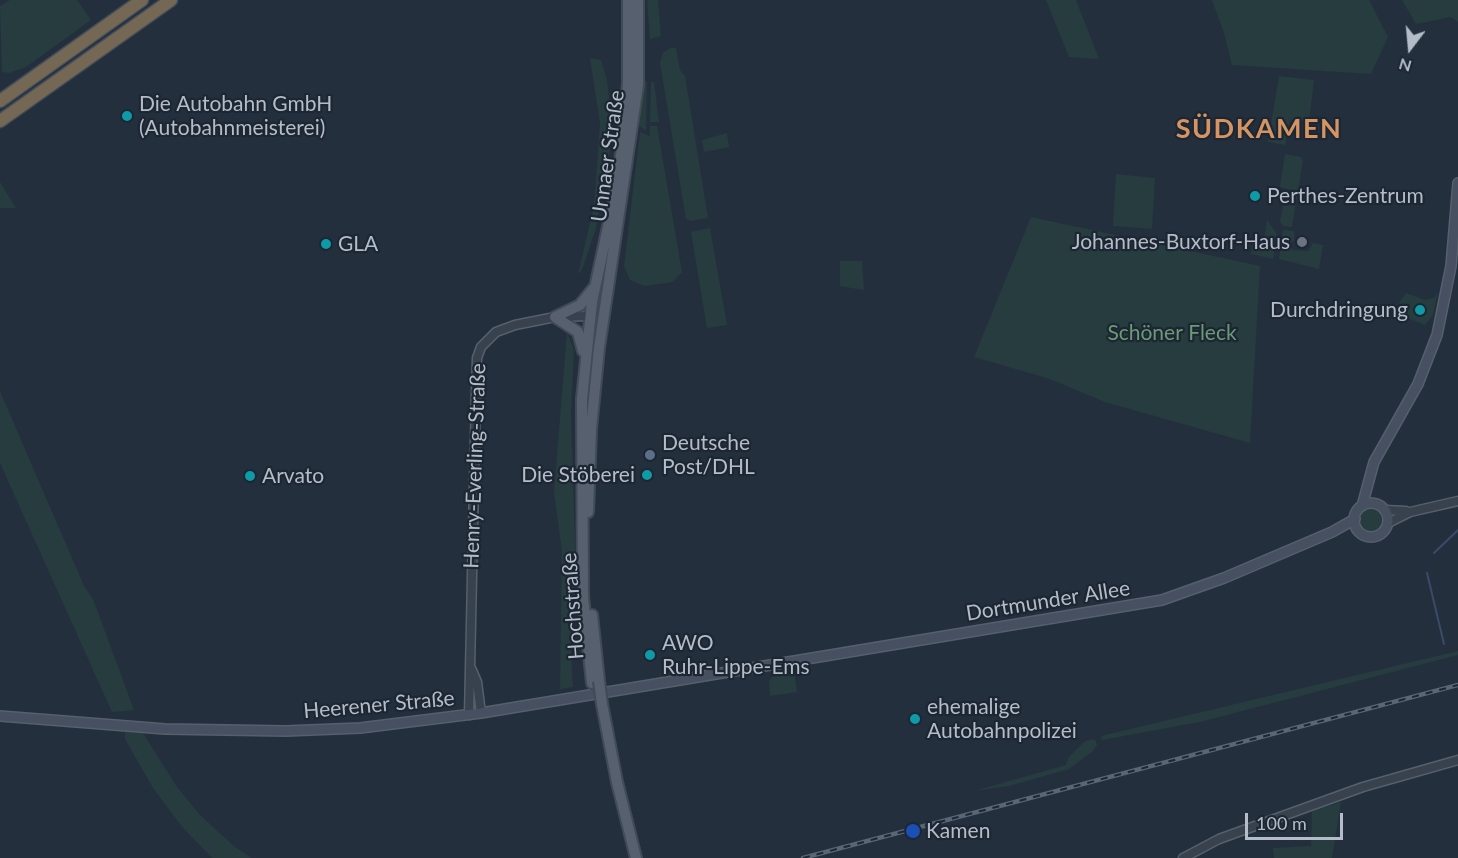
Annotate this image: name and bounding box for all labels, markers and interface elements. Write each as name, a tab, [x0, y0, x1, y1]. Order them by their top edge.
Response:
north arrow	[1380, 18, 1440, 78]
text: N	[1396, 55, 1413, 77]
street label: Unnaer Straße	[586, 89, 630, 223]
place label: Die Autobahn GmbH (Autobahnmeisterei)	[139, 91, 332, 141]
marker: Die Autobahn GmbH (Autobahnmeisterei)	[120, 109, 134, 123]
district label: SÜDKAMEN	[1176, 113, 1342, 145]
place label: Perthes-Zentrum	[1267, 183, 1424, 209]
marker: Perthes-Zentrum	[1248, 189, 1262, 203]
place label: Johannes-Buxtorf-Haus	[1072, 229, 1290, 255]
place label: GLA	[338, 231, 378, 257]
marker: Johannes-Buxtorf-Haus	[1295, 235, 1309, 249]
marker: GLA	[319, 237, 333, 251]
place label: Durchdringung	[1270, 297, 1408, 323]
marker: Durchdringung	[1413, 303, 1427, 317]
park label: Schöner Fleck	[1107, 320, 1237, 346]
street label: Henry-Everling-Straße	[459, 363, 491, 569]
place label: Deutsche Post/DHL	[662, 430, 755, 480]
marker: Deutsche Post/DHL	[643, 448, 657, 462]
place label: Die Stöberei	[521, 462, 635, 488]
place label: Arvato	[262, 463, 324, 489]
marker: Die Stöberei	[640, 468, 654, 482]
marker: Arvato	[243, 469, 257, 483]
street label: Hochstraße	[557, 552, 589, 660]
street label: Dortmunder Allee	[964, 576, 1132, 626]
place label: AWO Ruhr-Lippe-Ems	[662, 630, 810, 680]
marker: AWO Ruhr-Lippe-Ems	[643, 648, 657, 662]
street label: Heerener Straße	[302, 686, 456, 724]
place label: ehemalige Autobahnpolizei	[927, 694, 1077, 744]
marker: ehemalige Autobahnpolizei	[908, 712, 922, 726]
scale bar	[1248, 801, 1346, 839]
text: 100 m	[1256, 812, 1307, 834]
place label: Kamen	[926, 818, 990, 844]
marker: Kamen	[904, 822, 922, 840]

